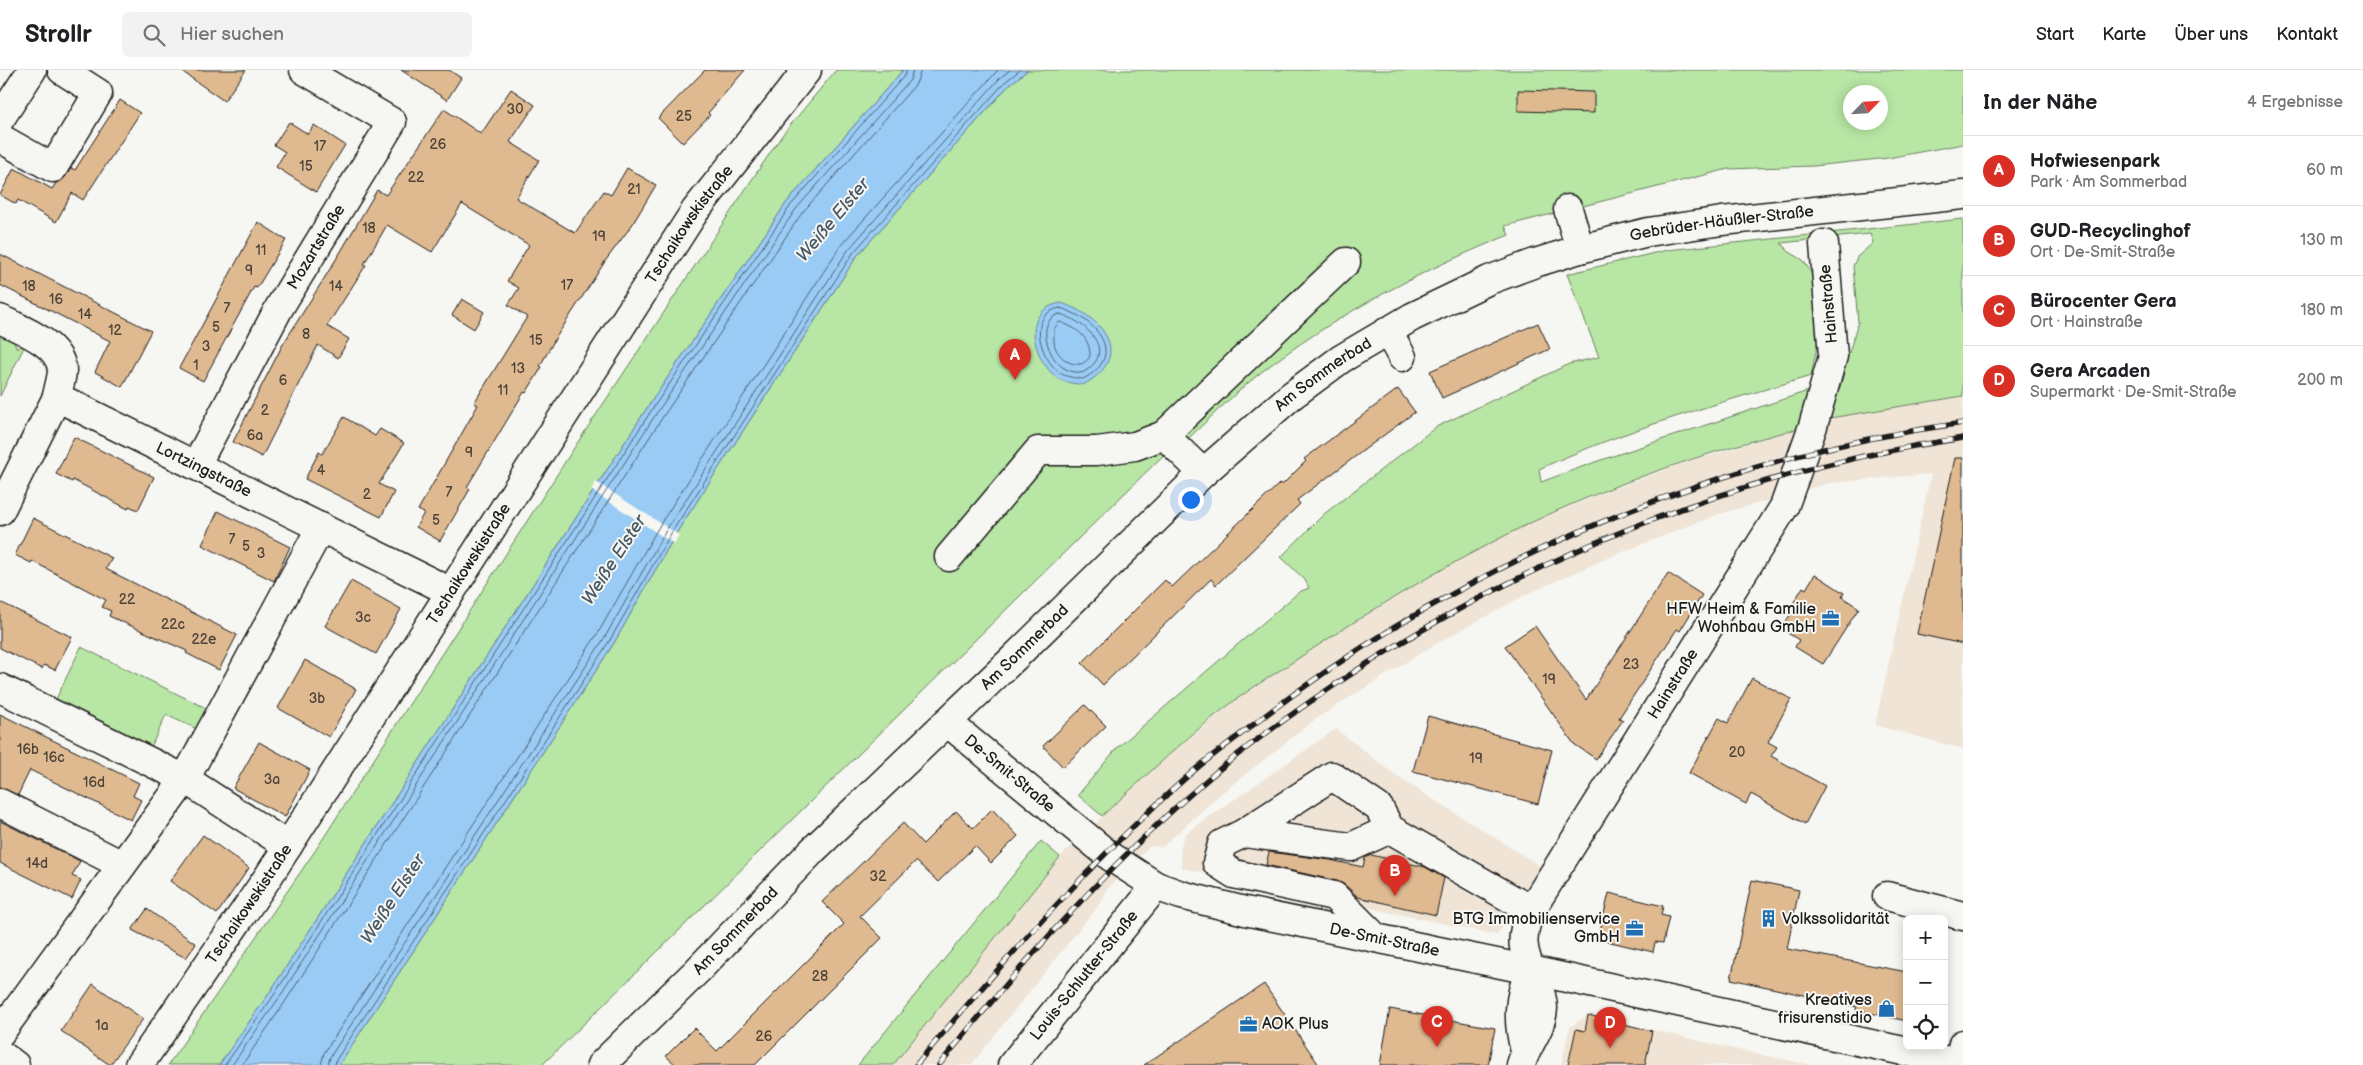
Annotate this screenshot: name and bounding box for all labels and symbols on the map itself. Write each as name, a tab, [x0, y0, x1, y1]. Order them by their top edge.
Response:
north arrow	[1843, 85, 1888, 130]
house number: 30	[507, 101, 523, 118]
house number: 25	[676, 108, 692, 125]
house number: 26	[430, 136, 447, 153]
house number: 17	[314, 138, 326, 155]
house number: 15	[299, 158, 313, 175]
street label: Tschaikowskistraße	[641, 161, 738, 287]
house number: 22	[408, 169, 425, 186]
water label: Weiße Elster	[792, 173, 875, 266]
house number: 21	[627, 181, 641, 198]
street label: Mozartstraße	[283, 201, 349, 293]
street label: Gebrüder-Häußler-Straße	[1628, 202, 1815, 246]
house number: 18	[362, 220, 376, 237]
house number: 19	[592, 228, 606, 245]
house number: 11	[256, 242, 266, 259]
house number: 9	[245, 262, 253, 279]
street label: Hainstraße	[1816, 263, 1842, 344]
house number: 17	[561, 277, 573, 294]
house number: 18	[22, 278, 36, 295]
house number: 14	[329, 278, 343, 295]
house number: 16	[49, 291, 63, 308]
house number: 7	[224, 300, 231, 317]
house number: 14	[78, 306, 92, 323]
house number: 5	[212, 319, 220, 336]
house number: 12	[108, 322, 123, 339]
house number: 8	[302, 326, 310, 343]
house number: 15	[529, 332, 543, 349]
street label: Am Sommerbad	[1271, 334, 1375, 415]
house number: 3	[202, 338, 210, 355]
pin: A	[999, 339, 1031, 380]
house number: 1	[193, 357, 199, 374]
house number: 13	[511, 360, 525, 377]
house number: 6	[279, 372, 288, 389]
house number: 11	[498, 382, 508, 399]
house number: 2	[261, 402, 270, 419]
house number: 6a	[247, 427, 263, 444]
street label: Lortzingstraße	[153, 438, 255, 501]
house number: 9	[465, 444, 473, 461]
house number: 4	[317, 462, 326, 479]
house number: 7	[446, 484, 453, 501]
house number: 2	[363, 486, 372, 503]
your location	[1178, 487, 1204, 513]
street label: Tschaikowskistraße	[423, 499, 515, 628]
water label: Weiße Elster	[577, 510, 651, 609]
house number: 5	[432, 512, 440, 529]
house number: 7	[229, 531, 236, 548]
house number: 5	[242, 538, 250, 555]
house number: 3	[257, 545, 265, 562]
house number: 22	[119, 591, 136, 608]
place label: HFW Heim & Familie Wohnbau GmbH	[1666, 600, 1817, 637]
street label: Am Sommerbad	[977, 601, 1072, 694]
office icon: HFW Heim & Familie Wohnbau GmbH	[1820, 608, 1840, 628]
house number: 3c	[355, 609, 371, 626]
house number: 22c	[161, 616, 185, 633]
house number: 22e	[192, 631, 216, 648]
street label: Hainstraße	[1644, 645, 1702, 722]
house number: 23	[1623, 656, 1639, 673]
house number: 19	[1542, 671, 1556, 688]
house number: 3b	[309, 690, 325, 707]
street label: De-Smit-Straße	[960, 731, 1059, 817]
house number: 16b	[17, 741, 39, 758]
house number: 20	[1729, 744, 1745, 761]
house number: 16c	[43, 749, 65, 766]
house number: 19	[1469, 750, 1483, 767]
house number: 3a	[264, 771, 280, 788]
house number: 16d	[83, 774, 105, 791]
street label: Tschaikowskistraße	[202, 840, 296, 967]
water label: Weiße Elster	[356, 849, 430, 948]
house number: 14d	[26, 855, 48, 872]
pin: B	[1379, 855, 1411, 896]
house number: 32	[870, 868, 887, 885]
street label: Am Sommerbad	[689, 883, 782, 979]
street label: Louis-Schlutter-Straße	[1026, 906, 1142, 1044]
building icon: Volkssolidarität	[1758, 909, 1778, 929]
place label: BTG Immobilienservice GmbH	[1452, 910, 1621, 947]
place label: Volkssolidarität	[1782, 910, 1890, 929]
office icon: BTG Immobilienservice GmbH	[1624, 918, 1644, 938]
street label: De-Smit-Straße	[1328, 919, 1442, 961]
house number: 28	[812, 968, 828, 985]
place label: Kreatives frisurenstidio	[1778, 991, 1872, 1028]
shop icon: Kreatives frisurenstidio	[1876, 999, 1896, 1019]
pin: C	[1421, 1006, 1453, 1047]
pin: D	[1594, 1007, 1626, 1048]
office icon: AOK Plus	[1238, 1014, 1258, 1034]
place label: AOK Plus	[1262, 1015, 1329, 1034]
house number: 1a	[95, 1017, 109, 1034]
house number: 26	[756, 1028, 773, 1045]

